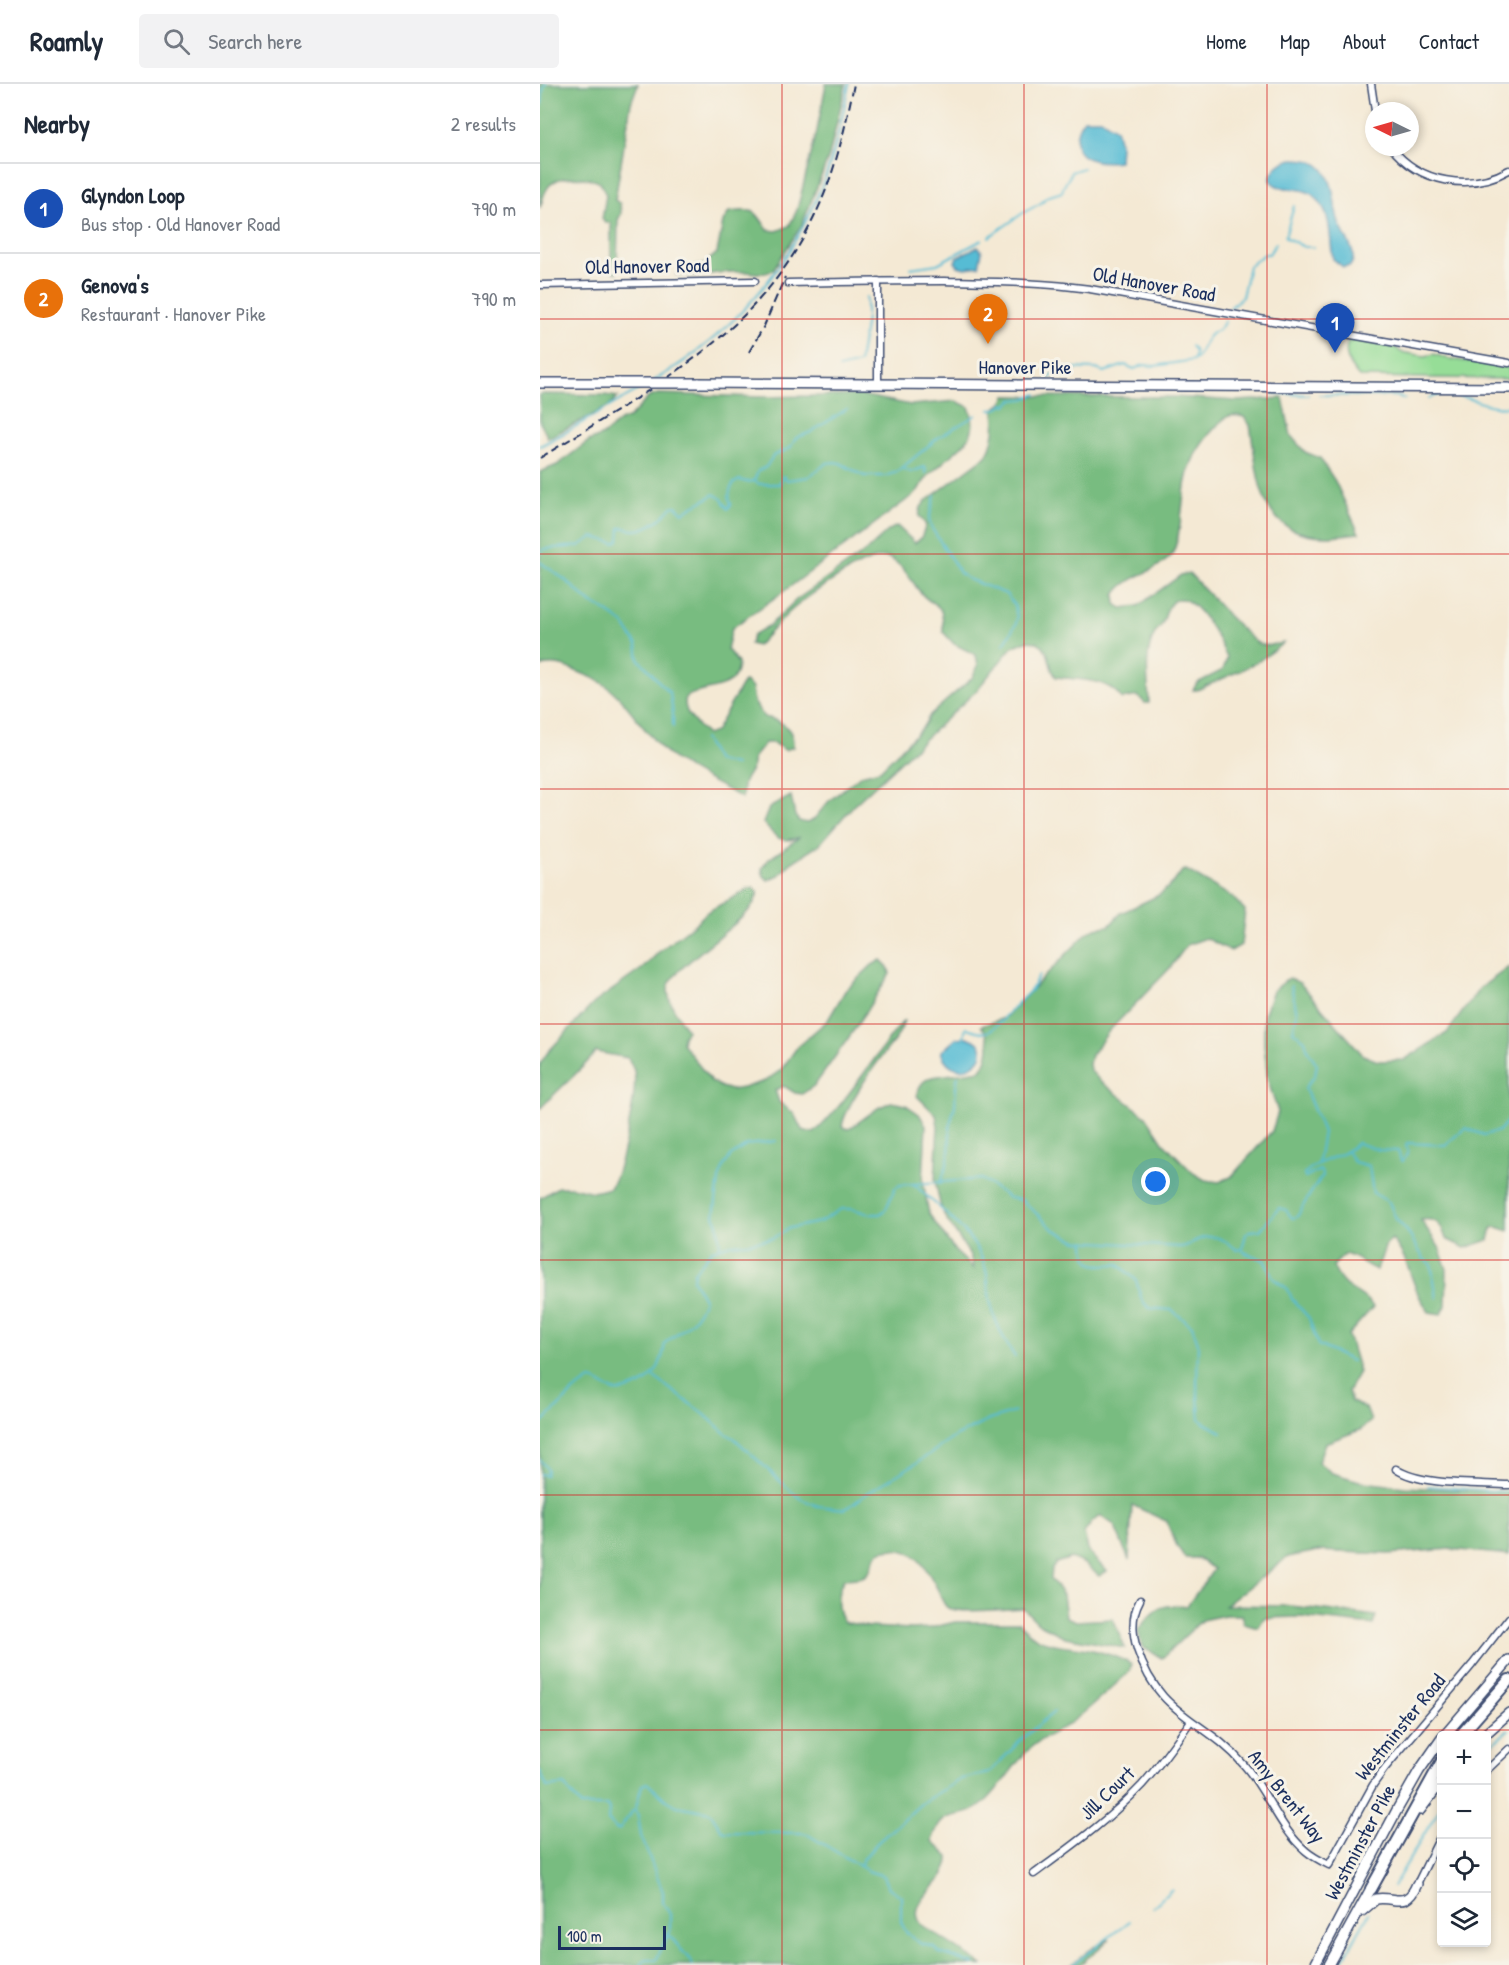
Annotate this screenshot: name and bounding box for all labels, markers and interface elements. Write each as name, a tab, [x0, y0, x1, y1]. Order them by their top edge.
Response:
search box	[139, 14, 559, 68]
text: Roamly	[30, 22, 103, 60]
icon: search	[160, 25, 193, 58]
text: Search here	[208, 26, 302, 56]
text: Home	[1206, 27, 1247, 56]
text: Map	[1280, 27, 1310, 56]
text: About	[1343, 27, 1386, 56]
text: Contact	[1419, 27, 1479, 56]
north arrow	[1365, 102, 1419, 156]
text: Nearby	[24, 106, 90, 141]
text: 2 results	[451, 110, 516, 137]
text: Glyndon Loop	[81, 180, 184, 210]
text: 1	[40, 195, 47, 222]
text: 790 m	[472, 195, 516, 222]
text: Bus stop · Old Hanover Road	[81, 210, 280, 237]
street label: Old Hanover Road	[585, 251, 710, 280]
street label: Old Hanover Road	[1091, 259, 1218, 308]
text: Genova's	[81, 270, 149, 300]
text: 2	[39, 285, 48, 312]
text: 790 m	[472, 285, 516, 312]
pin: 2	[968, 294, 1008, 344]
text: Restaurant · Hanover Pike	[81, 300, 266, 327]
pin: 1	[1316, 304, 1354, 353]
street label: Hanover Pike	[979, 353, 1071, 380]
your location	[1141, 1167, 1170, 1196]
street label: Westminster Road	[1348, 1668, 1451, 1786]
map controls	[1437, 1731, 1491, 1947]
button: +	[1437, 1731, 1491, 1785]
street label: Amy Brent Way	[1242, 1743, 1332, 1848]
street label: Jill Court	[1073, 1759, 1141, 1826]
street label: Westminster Pike	[1318, 1779, 1401, 1904]
button: −	[1437, 1785, 1491, 1839]
button: locate	[1437, 1839, 1491, 1893]
button: layers	[1437, 1893, 1491, 1947]
scale bar	[558, 1923, 666, 1950]
text: 100 m	[567, 1925, 602, 1947]

